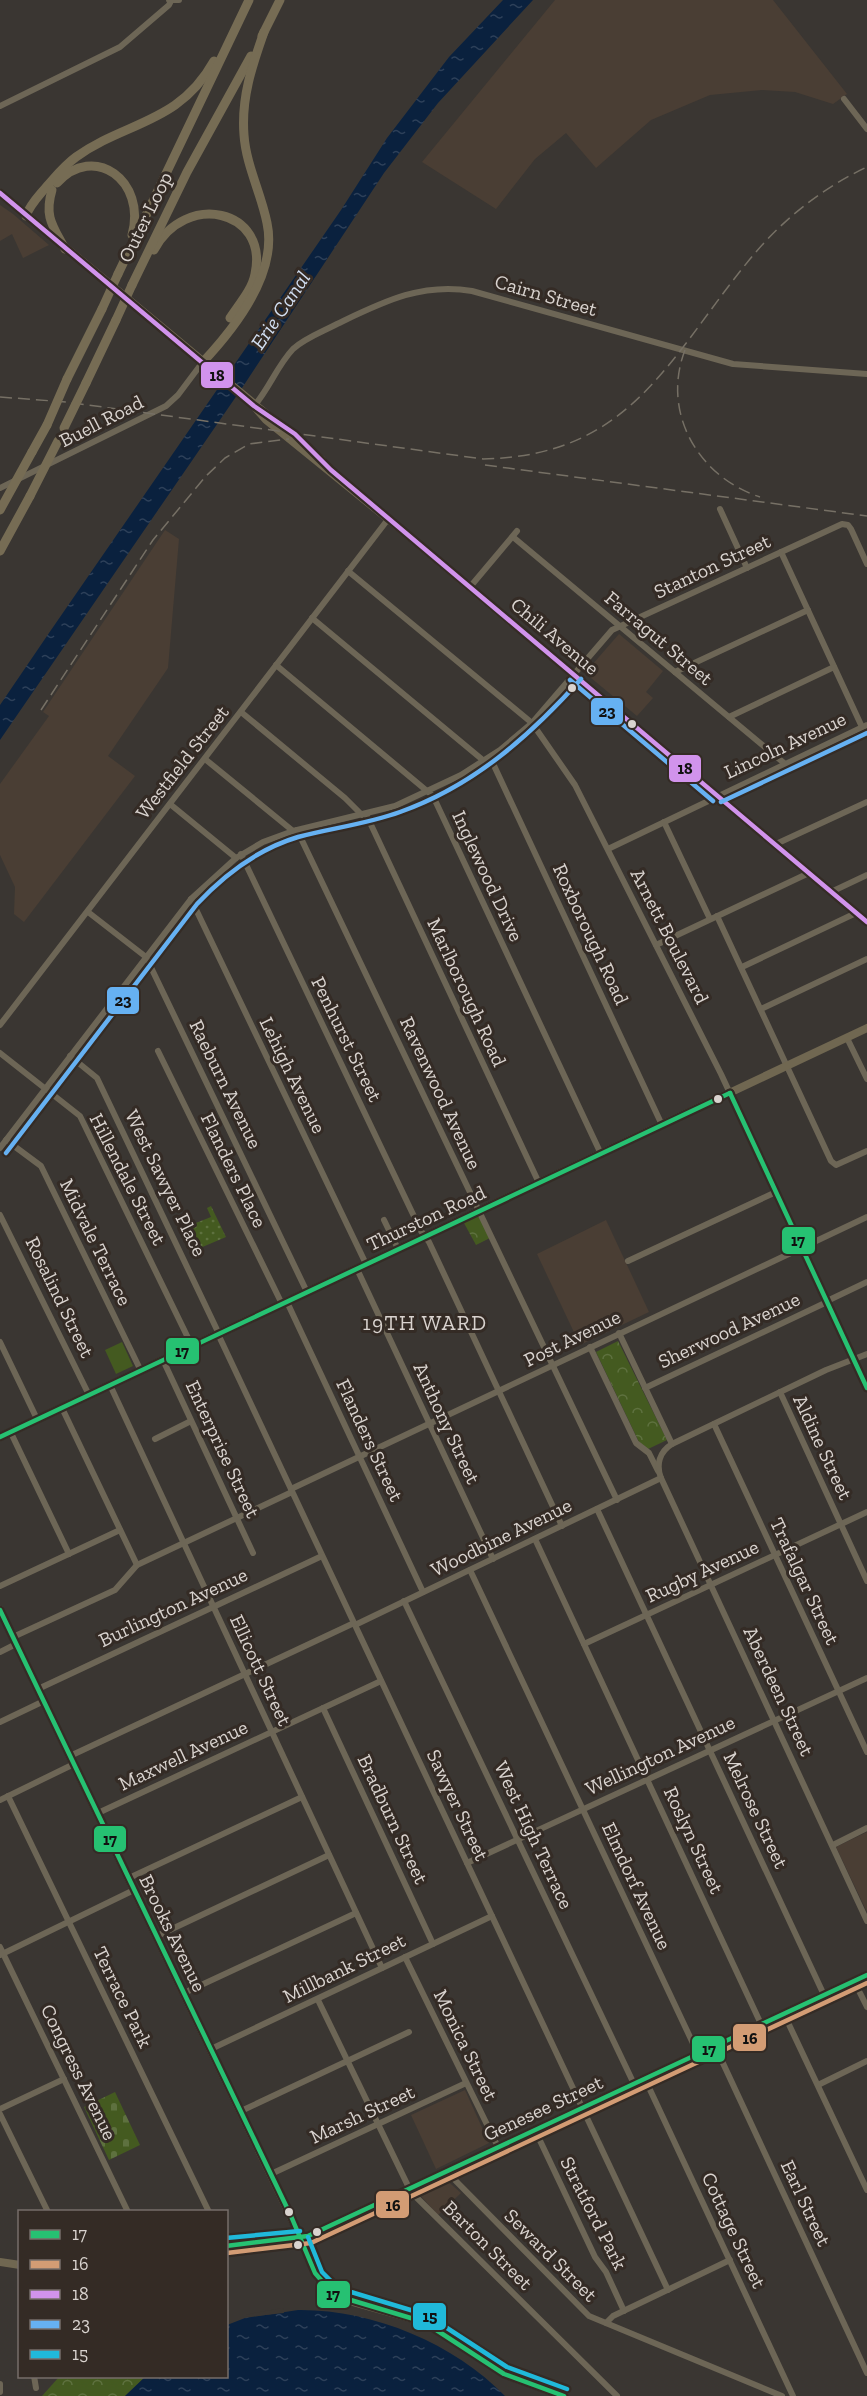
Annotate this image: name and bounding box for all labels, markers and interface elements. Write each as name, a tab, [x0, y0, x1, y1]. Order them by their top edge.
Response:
street label: Outer Loop	[113, 168, 177, 266]
water label: Erie Canal	[245, 266, 315, 354]
street label: Cairn Street	[492, 269, 600, 321]
line badge: 18	[200, 361, 234, 389]
text: 18	[209, 366, 225, 385]
street label: Buell Road	[55, 390, 147, 452]
street label: Stanton Street	[650, 528, 774, 603]
street label: Farragut Street	[600, 586, 718, 691]
street label: Chili Avenue	[506, 592, 604, 680]
unlabelled marker	[566, 682, 578, 694]
line badge: 23	[590, 697, 624, 726]
street label: Westfield Street	[130, 700, 234, 824]
text: 23	[598, 702, 616, 721]
street label: Lincoln Avenue	[720, 706, 850, 784]
unlabelled marker	[626, 718, 638, 730]
line badge: 18	[668, 754, 702, 783]
text: 18	[677, 759, 693, 778]
street label: Inglewood Drive	[447, 807, 529, 945]
street label: Roxborough Road	[548, 860, 634, 1008]
street label: Arnett Boulevard	[626, 864, 714, 1008]
street label: Marlborough Road	[422, 914, 512, 1070]
street label: Penhurst Street	[306, 973, 388, 1106]
line badge: 23	[106, 986, 140, 1015]
text: 23	[114, 991, 132, 1010]
street label: Lehigh Avenue	[255, 1013, 331, 1137]
street label: Ravenwood Avenue	[395, 1013, 487, 1173]
street label: Raeburn Avenue	[184, 1016, 268, 1152]
unlabelled marker	[712, 1093, 724, 1105]
street label: West Sawyer Place	[120, 1106, 212, 1260]
street label: Hillendale Street	[84, 1109, 172, 1249]
street label: Flanders Place	[196, 1109, 272, 1231]
street label: Midvale Terrace	[55, 1175, 137, 1309]
street label: Thurston Road	[363, 1180, 489, 1256]
line badge: 17	[781, 1226, 816, 1255]
text: 17	[791, 1231, 805, 1250]
street label: Rosalind Street	[20, 1233, 100, 1362]
street label: Sherwood Avenue	[654, 1287, 804, 1373]
street label: Post Avenue	[520, 1304, 624, 1372]
district label: 19TH WARD	[362, 1310, 488, 1335]
line badge: 17	[165, 1337, 200, 1365]
text: 17	[175, 1342, 189, 1361]
street label: Anthony Street	[408, 1358, 486, 1488]
street label: Flanders Street	[331, 1375, 409, 1506]
street label: Enterprise Street	[181, 1376, 266, 1522]
street label: Aldine Street	[788, 1391, 858, 1504]
street label: Woodbine Avenue	[427, 1493, 575, 1581]
street label: Trafalgar Street	[765, 1514, 845, 1649]
street label: Rugby Avenue	[642, 1534, 762, 1608]
street label: Burlington Avenue	[95, 1562, 251, 1652]
street label: Ellicott Street	[225, 1611, 297, 1730]
street label: Aberdeen Street	[739, 1623, 820, 1760]
street label: Wellington Avenue	[581, 1710, 739, 1800]
street label: Maxwell Avenue	[115, 1715, 251, 1795]
street label: Sawyer Street	[422, 1746, 494, 1865]
street label: Melrose Street	[719, 1748, 794, 1873]
street label: Bradburn Street	[353, 1750, 434, 1888]
street label: West High Terrace	[489, 1757, 579, 1913]
street label: Roslyn Street	[659, 1783, 729, 1898]
street label: Elmdorf Avenue	[597, 1819, 677, 1953]
line badge: 17	[93, 1825, 127, 1853]
text: 17	[103, 1830, 117, 1849]
street label: Brooks Avenue	[134, 1870, 212, 1996]
street label: Millbank Street	[279, 1928, 410, 2008]
street label: Terrace Park	[88, 1942, 158, 2052]
street label: Monica Street	[429, 1986, 503, 2105]
street label: Congress Avenue	[36, 2000, 122, 2144]
line badge: 16	[732, 2023, 767, 2052]
text: 16	[742, 2029, 758, 2048]
line badge: 17	[691, 2035, 726, 2063]
text: 17	[702, 2040, 716, 2059]
street label: Genesee Street	[480, 2070, 607, 2146]
street label: Marsh Street	[306, 2079, 419, 2149]
street label: Stratford Park	[555, 2152, 633, 2274]
street label: Earl Street	[776, 2156, 837, 2250]
street label: Cottage Street	[697, 2168, 772, 2292]
line badge: 16	[375, 2190, 410, 2219]
street label: Barton Street	[438, 2195, 538, 2295]
text: 16	[385, 2196, 401, 2215]
street label: Seward Street	[500, 2204, 603, 2307]
unlabelled marker	[283, 2206, 295, 2218]
legend	[18, 2210, 228, 2378]
text: 17	[72, 2223, 88, 2245]
unlabelled marker	[311, 2226, 323, 2238]
unlabelled marker	[292, 2239, 304, 2251]
text: 16	[72, 2253, 89, 2275]
line badge: 17	[316, 2280, 351, 2309]
text: 18	[72, 2283, 89, 2305]
text: 17	[326, 2285, 340, 2304]
line badge: 15	[412, 2302, 447, 2331]
text: 15	[423, 2307, 437, 2326]
text: 23	[72, 2313, 90, 2335]
text: 15	[72, 2343, 88, 2365]

